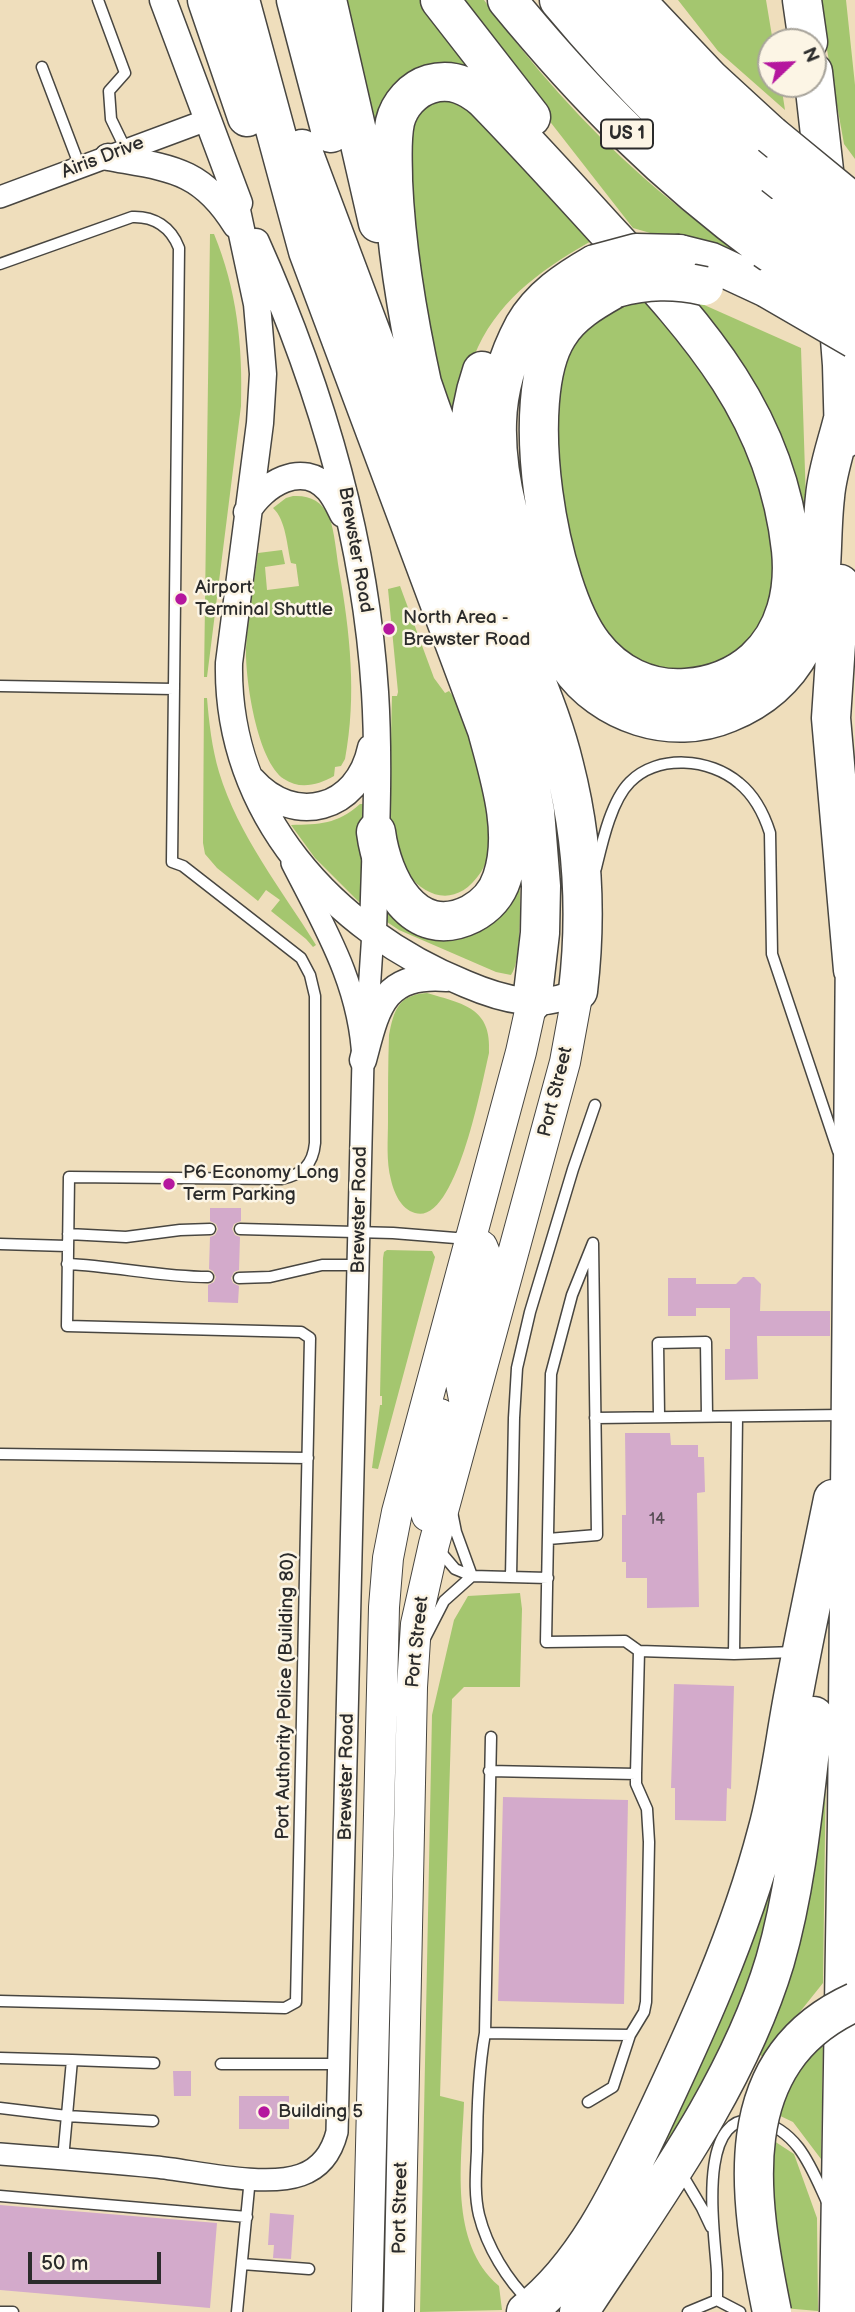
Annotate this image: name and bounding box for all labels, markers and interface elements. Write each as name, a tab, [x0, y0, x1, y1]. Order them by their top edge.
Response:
north arrow	[757, 28, 827, 98]
text: N	[797, 44, 823, 66]
road number: US 1	[601, 119, 653, 148]
street label: Airis Drive	[59, 132, 147, 184]
street label: Brewster Road	[333, 485, 377, 615]
place label: Airport Terminal Shuttle	[195, 577, 333, 621]
marker: Airport Terminal Shuttle	[173, 591, 189, 607]
place label: North Area - Brewster Road	[403, 607, 530, 651]
marker: North Area - Brewster Road	[381, 621, 397, 637]
street label: Port Street	[534, 1045, 578, 1139]
street label: Brewster Road	[347, 1146, 373, 1274]
place label: P6 Economy Long Term Parking	[183, 1162, 339, 1206]
marker: P6 Economy Long Term Parking	[161, 1176, 177, 1192]
house number: 14	[649, 1510, 665, 1530]
street label: Port Authority Police (Building 80)	[272, 1552, 300, 1840]
street label: Port Street	[402, 1595, 434, 1689]
street label: Brewster Road	[334, 1713, 360, 1841]
place label: Building 5	[278, 2101, 363, 2123]
marker: Building 5	[256, 2104, 272, 2120]
street label: Port Street	[389, 2162, 413, 2254]
scale bar	[32, 2238, 164, 2282]
text: 50 m	[41, 2251, 88, 2276]

